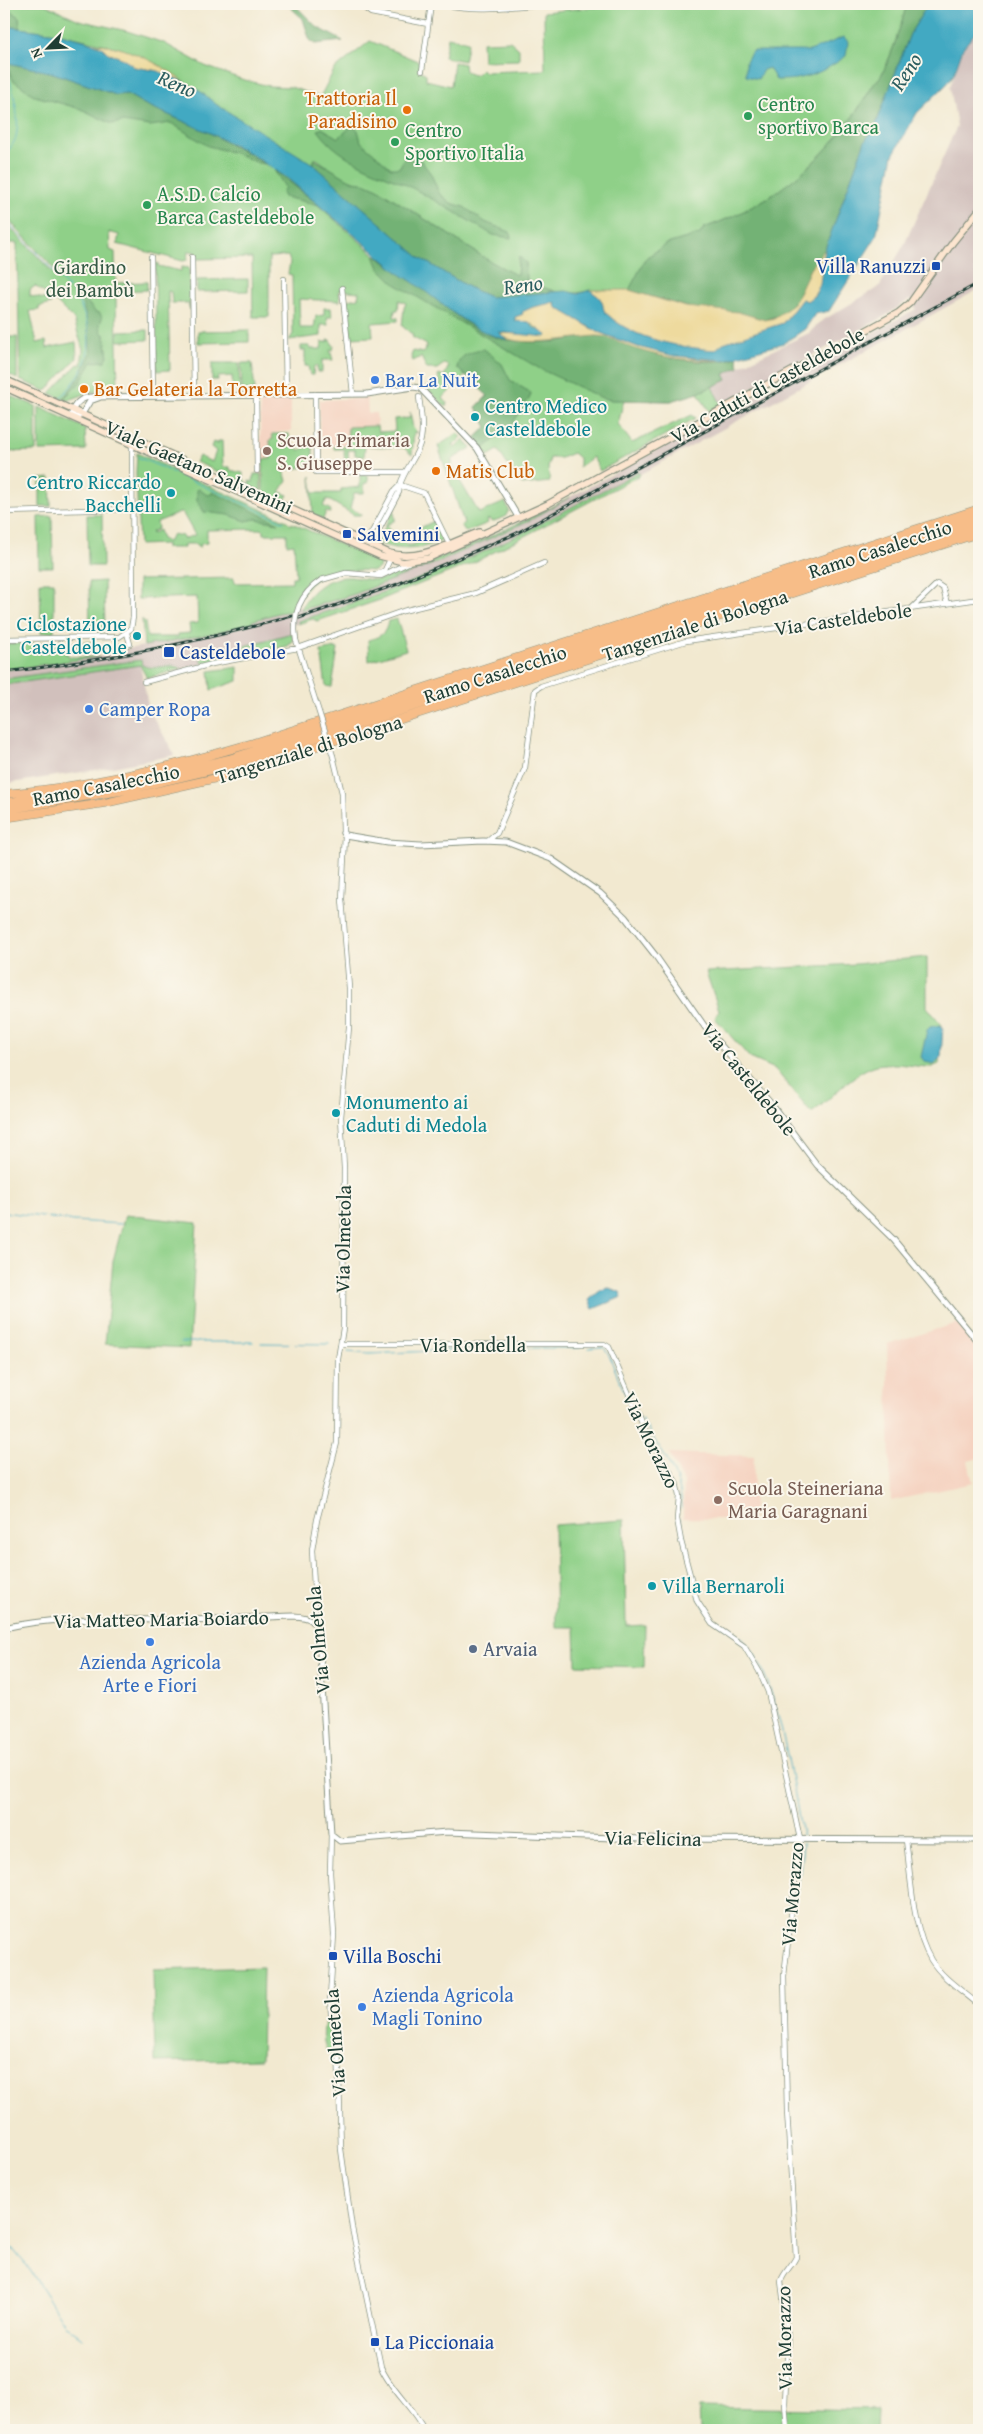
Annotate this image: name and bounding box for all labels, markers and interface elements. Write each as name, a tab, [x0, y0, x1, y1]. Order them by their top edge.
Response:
north arrow	[22, 22, 72, 72]
text: N	[25, 44, 47, 62]
water label: Reno	[881, 47, 929, 98]
water label: Reno	[152, 61, 201, 106]
place label: Trattoria Il Paradisino	[304, 83, 397, 135]
place label: Centro sportivo Barca	[758, 89, 880, 141]
marker: Trattoria Il Paradisino	[401, 104, 413, 116]
marker: Centro sportivo Barca	[742, 110, 754, 122]
place label: Centro Sportivo Italia	[405, 115, 525, 167]
marker: Centro Sportivo Italia	[389, 136, 401, 148]
place label: A.S.D. Calcio Barca Casteldebole	[157, 179, 314, 231]
marker: A.S.D. Calcio Barca Casteldebole	[141, 199, 153, 211]
place label: Villa Ranuzzi	[816, 251, 926, 280]
park label: Giardino dei Bambù	[46, 252, 134, 304]
marker: Villa Ranuzzi	[930, 260, 942, 272]
water label: Reno	[500, 266, 545, 303]
street label: Via Caduti di Casteldebole	[664, 319, 869, 450]
place label: Bar La Nuit	[385, 365, 479, 394]
place label: Bar Gelateria la Torretta	[94, 374, 298, 403]
marker: Bar La Nuit	[369, 374, 381, 386]
marker: Bar Gelateria la Torretta	[78, 383, 90, 395]
place label: Centro Medico Casteldebole	[485, 391, 607, 443]
marker: Centro Medico Casteldebole	[469, 411, 481, 423]
street label: Viale Gaetano Salvemini	[101, 412, 298, 521]
place label: Scuola Primaria S. Giuseppe	[277, 425, 410, 477]
marker: Scuola Primaria S. Giuseppe	[261, 445, 273, 457]
place label: Matis Club	[446, 456, 535, 485]
marker: Matis Club	[430, 465, 442, 477]
place label: Centro Riccardo Bacchelli	[27, 467, 161, 519]
marker: Centro Riccardo Bacchelli	[165, 487, 177, 499]
street label: Ramo Casalecchio	[804, 512, 955, 585]
place label: Salvemini	[357, 519, 440, 548]
marker: Salvemini	[341, 528, 353, 540]
street label: Tangenziale di Bologna	[598, 581, 792, 668]
street label: Via Casteldebole	[772, 595, 914, 643]
place label: Ciclostazione Casteldebole	[16, 609, 127, 661]
marker: Ciclostazione Casteldebole	[131, 630, 143, 642]
place label: Casteldebole	[180, 637, 286, 666]
street label: Ramo Casalecchio	[419, 637, 570, 710]
marker: Casteldebole	[162, 645, 176, 659]
place label: Camper Ropa	[99, 694, 211, 723]
marker: Camper Ropa	[83, 703, 95, 715]
street label: Tangenziale di Bologna	[212, 706, 406, 791]
street label: Ramo Casalecchio	[30, 756, 182, 813]
street label: Via Casteldebole	[695, 1016, 804, 1142]
place label: Monumento ai Caduti di Medola	[346, 1087, 488, 1139]
marker: Monumento ai Caduti di Medola	[330, 1107, 342, 1119]
street label: Via Olmetola	[327, 1184, 358, 1293]
street label: Via Rondella	[420, 1330, 527, 1359]
street label: Via Morazzo	[616, 1387, 687, 1493]
place label: Scuola Steineriana Maria Garagnani	[728, 1473, 884, 1525]
marker: Scuola Steineriana Maria Garagnani	[712, 1494, 724, 1506]
place label: Villa Bernaroli	[662, 1571, 785, 1600]
marker: Villa Bernaroli	[646, 1580, 658, 1592]
street label: Via Olmetola	[298, 1584, 337, 1695]
street label: Via Matteo Maria Boiardo	[53, 1602, 269, 1635]
place label: Arvaia	[483, 1634, 538, 1663]
marker: Azienda Agricola Arte e Fiori	[144, 1636, 156, 1648]
marker: Arvaia	[467, 1643, 479, 1655]
place label: Azienda Agricola Arte e Fiori	[79, 1647, 221, 1699]
street label: Via Felicina	[604, 1822, 702, 1853]
street label: Via Morazzo	[773, 1841, 810, 1947]
place label: Villa Boschi	[343, 1941, 442, 1970]
marker: Villa Boschi	[327, 1950, 339, 1962]
place label: Azienda Agricola Magli Tonino	[372, 1980, 514, 2032]
street label: Via Olmetola	[316, 1987, 353, 2098]
marker: Azienda Agricola Magli Tonino	[356, 2001, 368, 2013]
street label: Via Morazzo	[768, 2286, 799, 2390]
place label: La Piccionaia	[385, 2327, 495, 2356]
marker: La Piccionaia	[369, 2336, 381, 2348]

